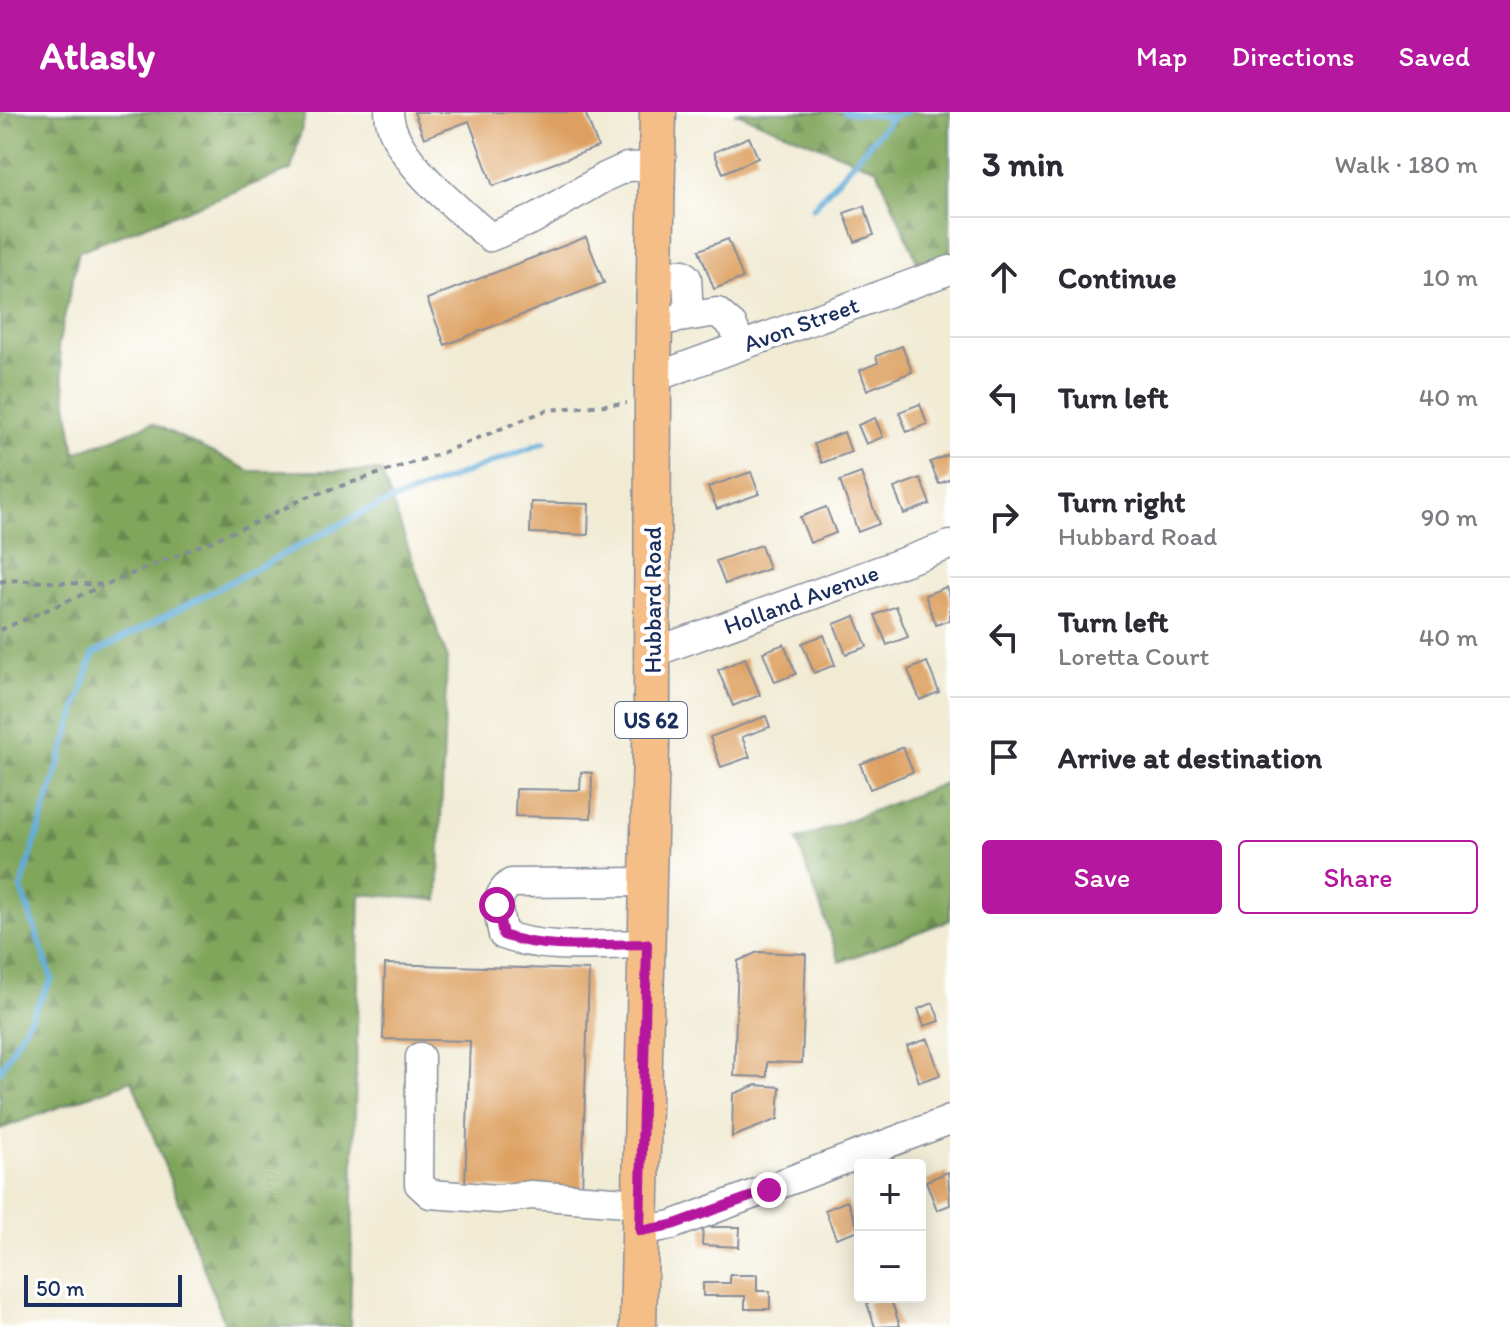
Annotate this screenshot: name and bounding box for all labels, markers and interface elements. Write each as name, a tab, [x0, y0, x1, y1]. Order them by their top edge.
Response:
text: Atlasly	[40, 33, 155, 79]
text: Map	[1136, 39, 1187, 73]
text: Directions	[1231, 39, 1355, 73]
text: Saved	[1399, 39, 1470, 73]
text: 3 min	[982, 144, 1064, 185]
text: Walk · 180 m	[1335, 148, 1478, 180]
icon: ahead	[982, 255, 1026, 299]
text: Continue	[1058, 259, 1177, 296]
text: 10 m	[1422, 261, 1478, 293]
street label: Avon Street	[739, 290, 863, 358]
icon: left	[982, 375, 1026, 419]
text: Turn left	[1058, 379, 1169, 416]
text: 40 m	[1419, 381, 1478, 413]
text: Turn right	[1058, 483, 1186, 520]
icon: right	[982, 495, 1026, 539]
text: 90 m	[1421, 501, 1478, 533]
text: Hubbard Road	[1058, 520, 1217, 552]
street label: Hubbard Road	[638, 526, 667, 673]
street label: Holland Avenue	[720, 558, 882, 640]
text: Turn left	[1058, 603, 1169, 640]
icon: left	[982, 615, 1026, 659]
text: 40 m	[1419, 621, 1478, 653]
text: Loretta Court	[1058, 640, 1209, 672]
road number: US 62	[615, 702, 687, 738]
icon: arrive	[982, 735, 1026, 779]
text: Arrive at destination	[1058, 739, 1322, 776]
button: Save	[982, 840, 1222, 914]
button: Share	[1238, 840, 1478, 914]
route start	[479, 887, 515, 923]
map controls	[854, 1159, 926, 1303]
button: +	[854, 1159, 926, 1231]
route end	[751, 1172, 787, 1208]
button: −	[854, 1231, 926, 1303]
scale bar	[24, 1271, 182, 1307]
text: 50 m	[36, 1275, 85, 1302]

